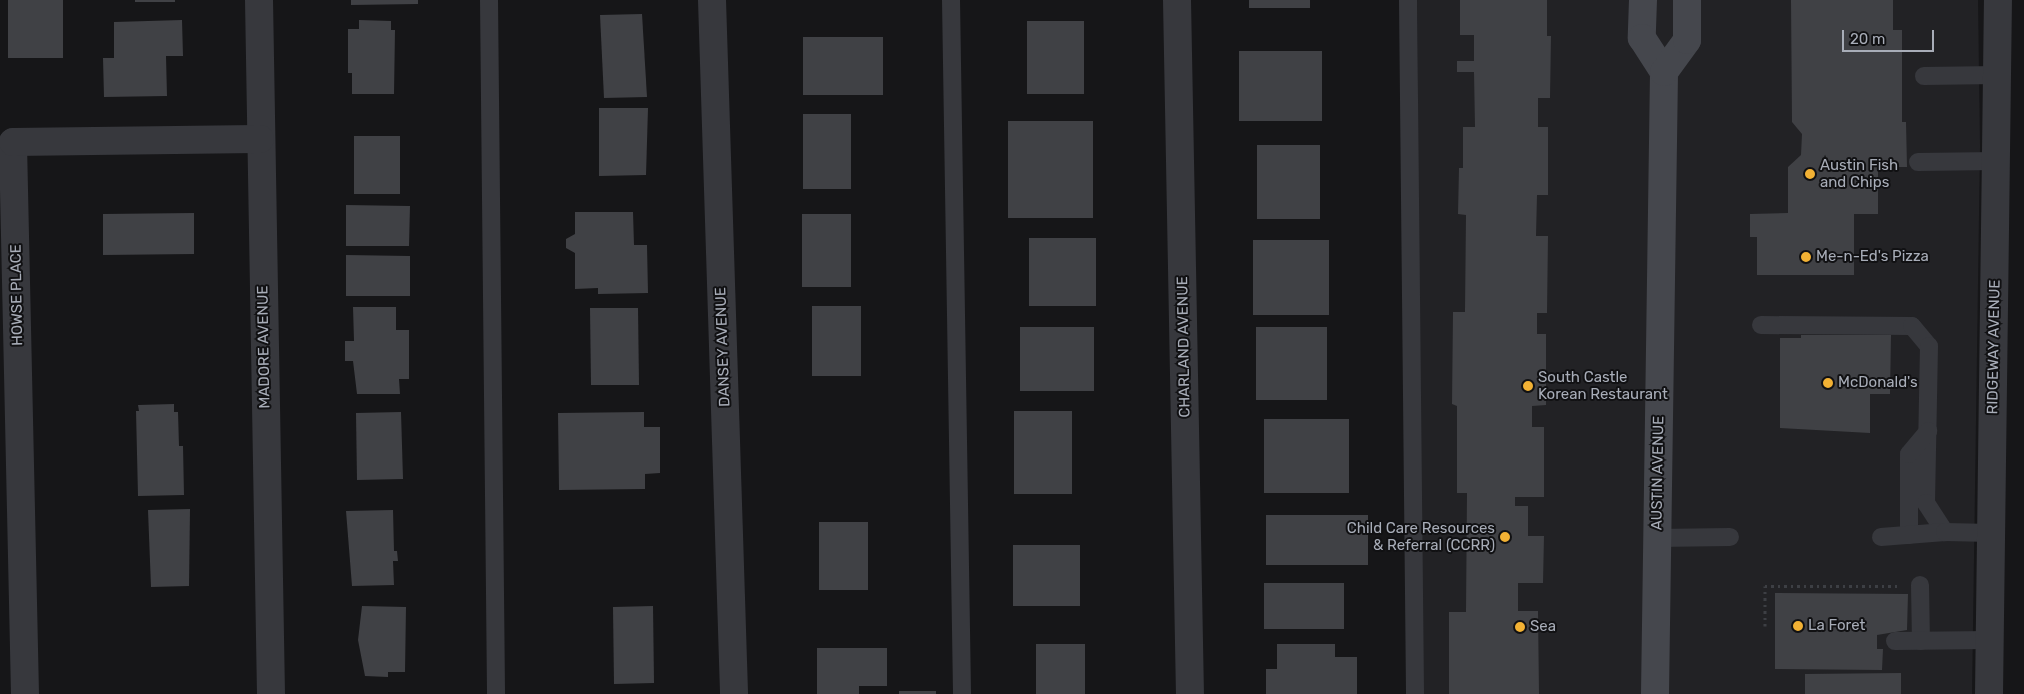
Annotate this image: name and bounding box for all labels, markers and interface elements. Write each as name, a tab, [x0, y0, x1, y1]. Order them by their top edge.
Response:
scale bar	[1844, 20, 1936, 52]
text: 20 m	[1850, 30, 1885, 48]
place label: Austin Fish and Chips	[1820, 156, 1898, 191]
marker: Austin Fish and Chips	[1804, 168, 1816, 180]
street label: HOWSE PLACE	[7, 244, 27, 346]
place label: Me-n-Ed's Pizza	[1816, 248, 1929, 266]
marker: Me-n-Ed's Pizza	[1800, 251, 1812, 263]
street label: CHARLAND AVENUE	[1174, 276, 1194, 418]
street label: RIDGEWAY AVENUE	[1984, 279, 2004, 415]
street label: MADORE AVENUE	[254, 285, 274, 409]
street label: DANSEY AVENUE	[712, 286, 734, 408]
place label: South Castle Korean Restaurant	[1538, 368, 1668, 403]
place label: McDonald's	[1838, 374, 1918, 392]
marker: McDonald's	[1822, 377, 1834, 389]
marker: South Castle Korean Restaurant	[1522, 380, 1534, 392]
street label: AUSTIN AVENUE	[1648, 415, 1668, 531]
place label: Child Care Resources & Referral (CCRR)	[1347, 519, 1495, 554]
marker: Child Care Resources & Referral (CCRR)	[1499, 531, 1511, 543]
place label: La Foret	[1808, 617, 1865, 635]
place label: Sea	[1530, 618, 1556, 636]
marker: La Foret	[1792, 620, 1804, 632]
marker: Sea	[1514, 621, 1526, 633]

